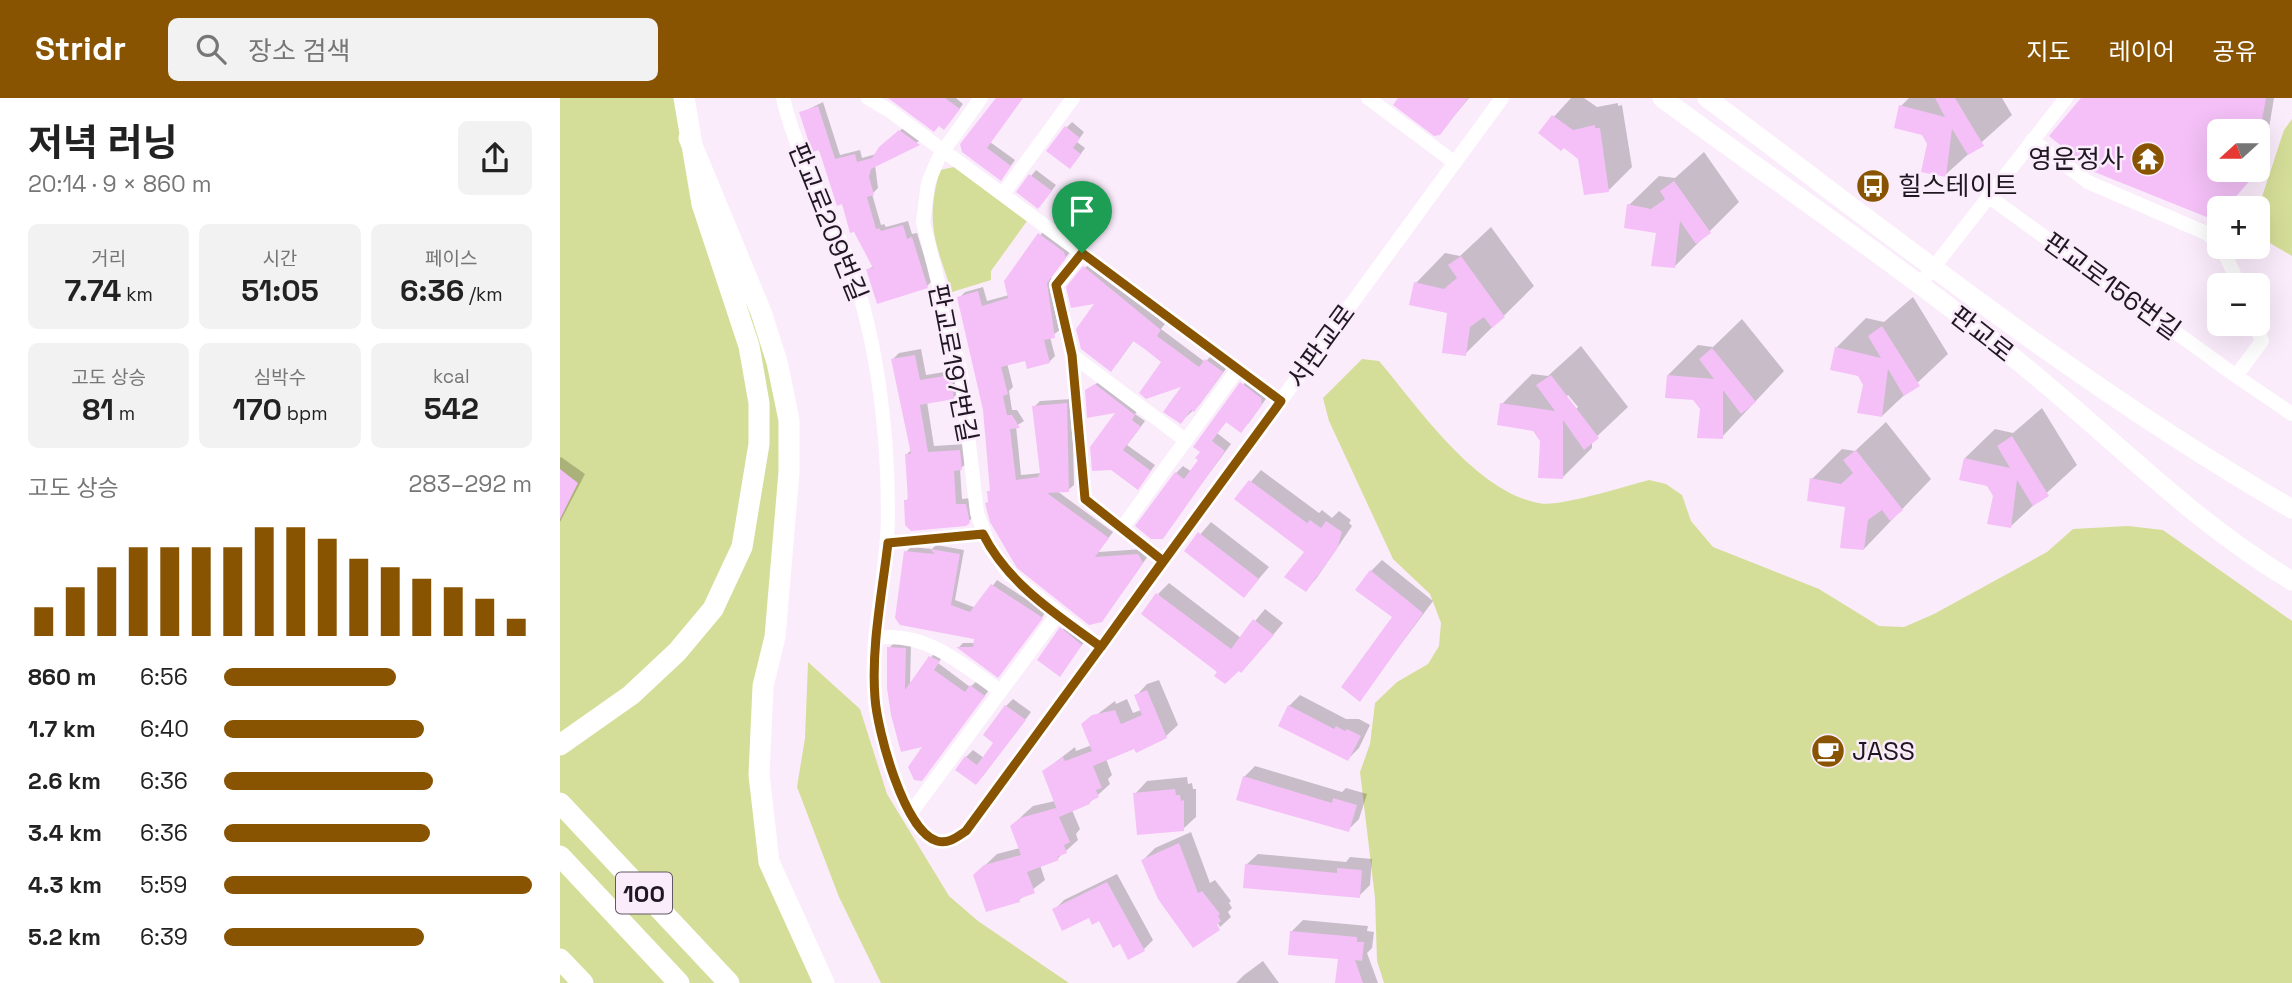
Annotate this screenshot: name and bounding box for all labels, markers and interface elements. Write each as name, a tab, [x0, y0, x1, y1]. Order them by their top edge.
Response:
search box	[168, 18, 658, 81]
text: Stridr	[35, 28, 126, 70]
icon: search	[192, 30, 230, 68]
text: 장소 검색	[248, 34, 350, 68]
text: 지도	[2026, 36, 2071, 67]
text: 레이어	[2109, 36, 2175, 67]
text: 공유	[2213, 36, 2257, 67]
text: 저녁 러닝	[28, 119, 178, 167]
north arrow	[2207, 119, 2270, 182]
map controls	[2207, 119, 2270, 336]
button: share	[458, 121, 532, 195]
street label: 판교로209번길	[781, 138, 875, 306]
temple icon: 영운정사	[2129, 140, 2167, 178]
place label: 영운정사	[2028, 142, 2124, 176]
bus stop icon: 힐스테이트	[1854, 167, 1892, 205]
text: 20:14 · 9 × 860 m	[28, 169, 212, 199]
place label: 힐스테이트	[1898, 169, 2018, 203]
pin	[1052, 181, 1112, 253]
icon: arrive	[1063, 192, 1101, 230]
button: +	[2207, 196, 2270, 259]
street label: 판교로156번길	[2036, 225, 2188, 347]
text: 거리	[91, 246, 126, 271]
text: 시간	[263, 246, 297, 271]
text: 페이스	[425, 246, 478, 271]
text: 7.74	[65, 271, 121, 310]
text: 51:05	[241, 271, 319, 310]
text: 6:36	[400, 271, 464, 310]
button: −	[2207, 273, 2270, 336]
street label: 판교로197번길	[921, 281, 985, 445]
text: km	[121, 282, 153, 307]
text: /km	[464, 282, 503, 307]
street label: 서판교로	[1279, 297, 1363, 395]
street label: 판교로	[1943, 299, 2021, 369]
text: kcal	[433, 364, 470, 389]
text: 고도 상승	[71, 365, 146, 390]
text: 심박수	[254, 365, 306, 390]
text: 542	[424, 389, 479, 428]
text: 81	[82, 390, 114, 429]
text: 170	[232, 390, 282, 429]
text: m	[114, 401, 135, 426]
text: bpm	[282, 401, 328, 426]
text: 283–292 m	[409, 469, 532, 499]
text: 고도 상승	[28, 473, 119, 503]
text: 860 m	[28, 662, 96, 692]
text: 6:56	[140, 662, 188, 692]
text: 1.7 km	[28, 714, 96, 744]
text: 6:40	[140, 714, 189, 744]
cafe icon: JASS	[1809, 732, 1847, 770]
place label: JASS	[1852, 734, 1915, 768]
text: 2.6 km	[28, 766, 101, 796]
text: 6:36	[140, 766, 188, 796]
text: 3.4 km	[28, 818, 102, 848]
text: 6:36	[140, 818, 188, 848]
text: 4.3 km	[28, 870, 102, 900]
text: 5:59	[140, 870, 187, 900]
road number: 100	[616, 872, 672, 914]
text: 5.2 km	[28, 922, 101, 952]
text: 6:39	[140, 922, 188, 952]

